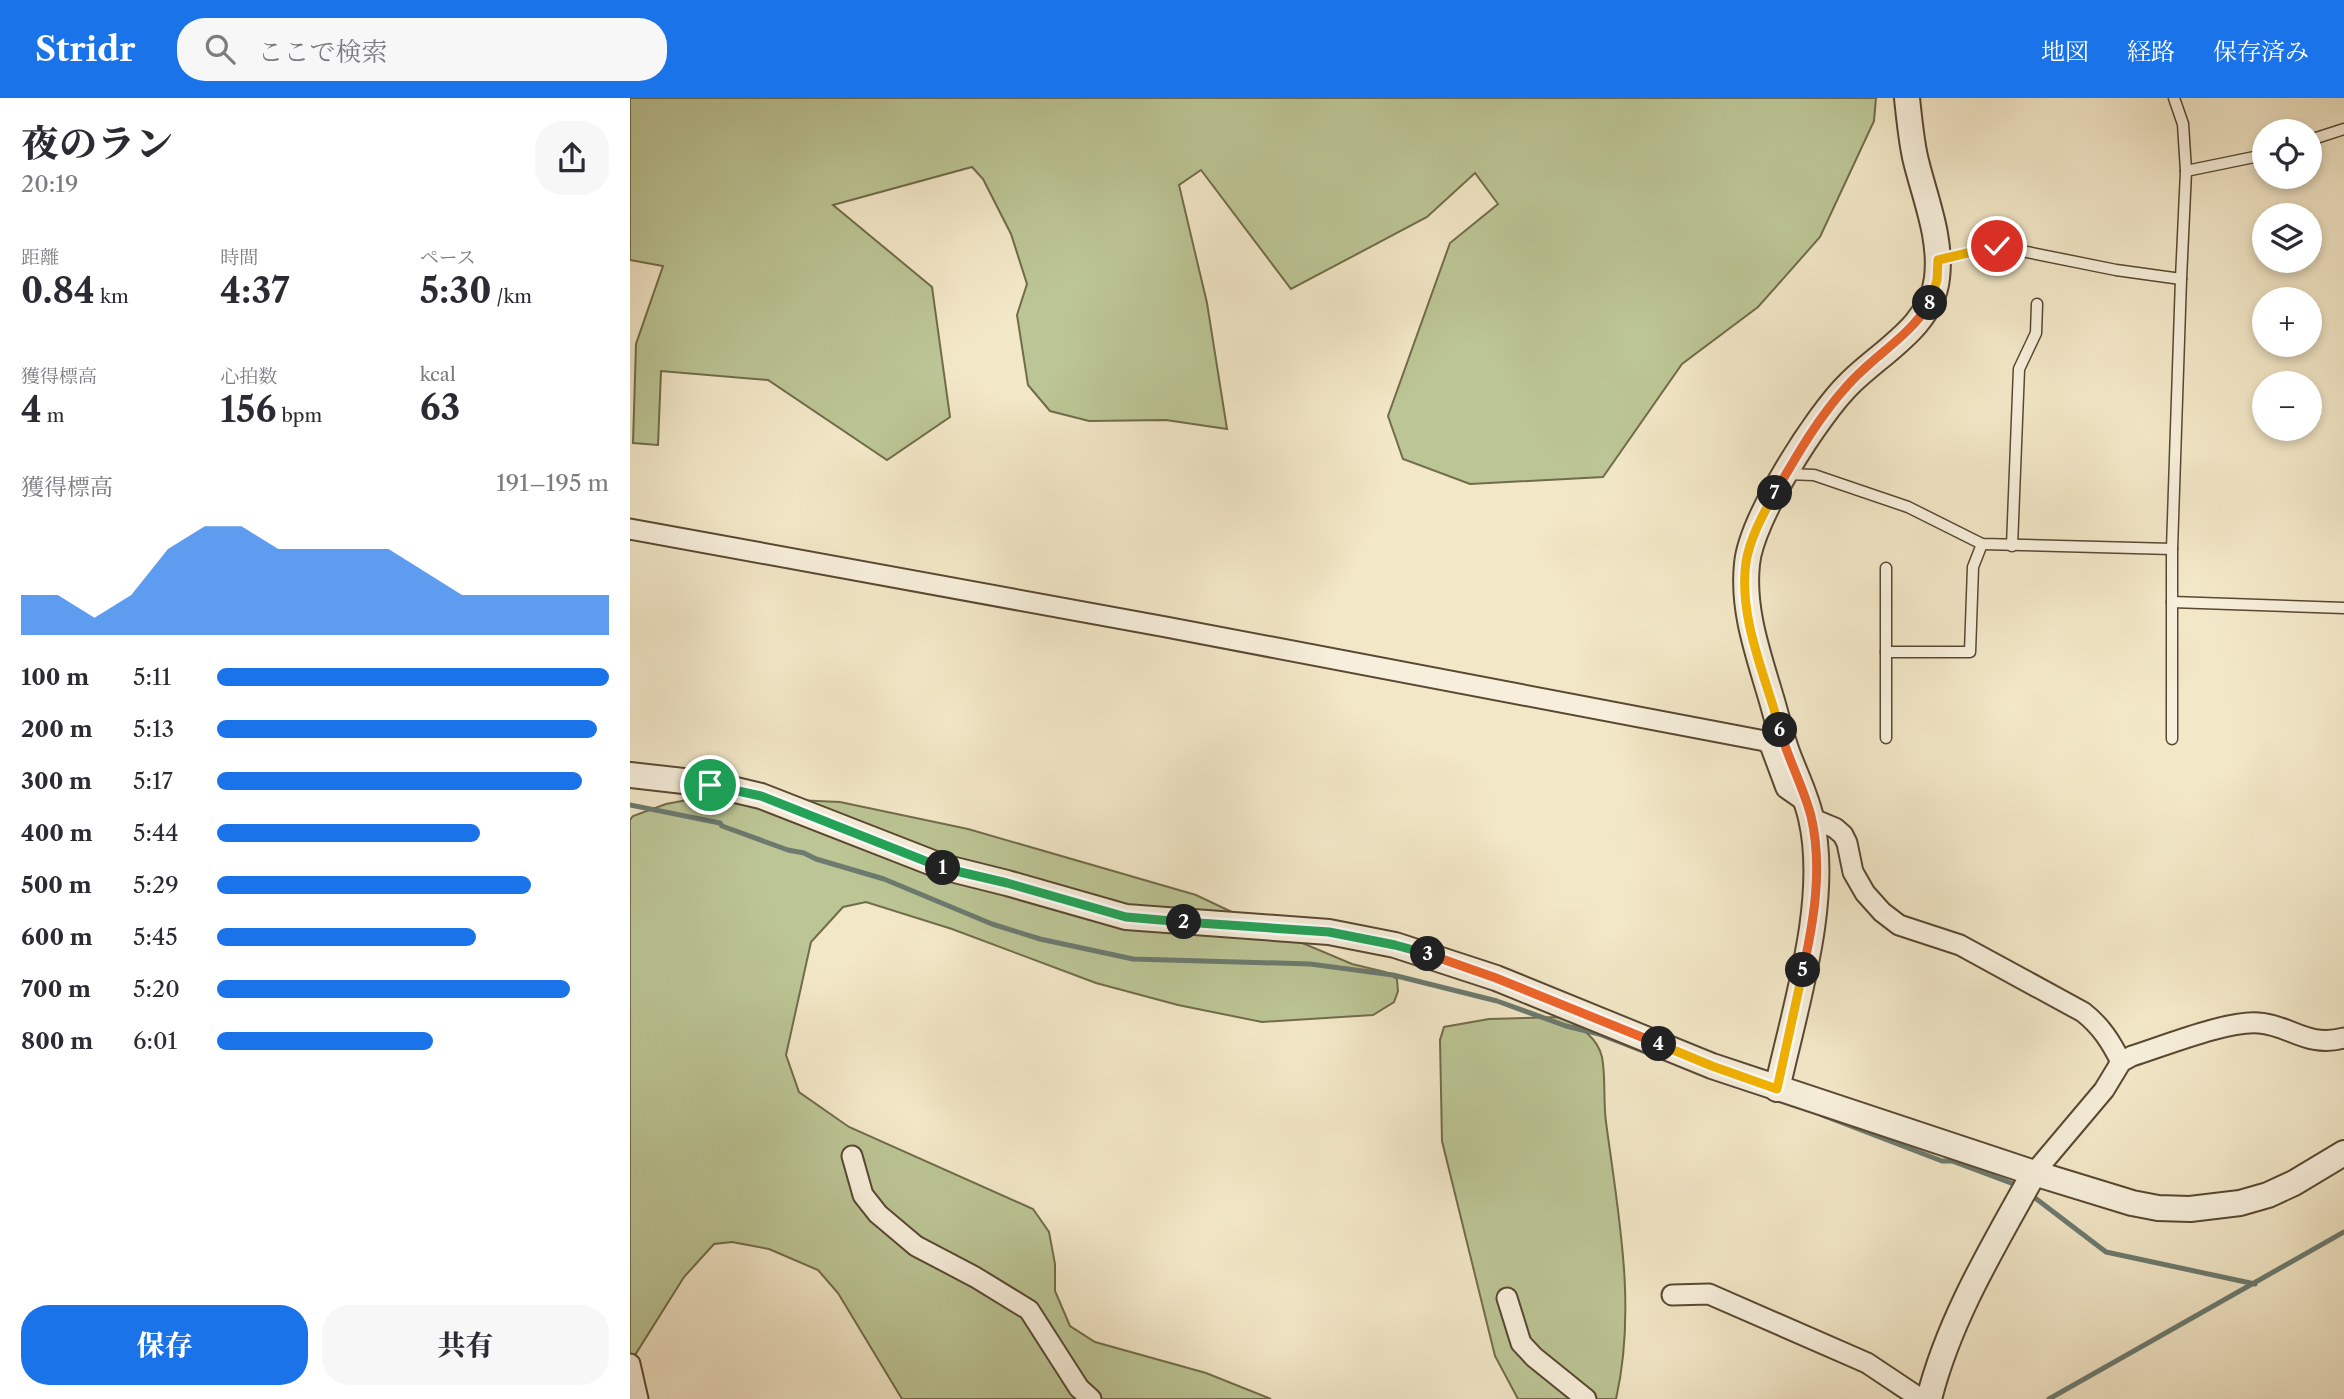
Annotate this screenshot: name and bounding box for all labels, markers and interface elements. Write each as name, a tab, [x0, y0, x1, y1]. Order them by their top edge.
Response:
search box	[177, 18, 667, 81]
text: Stridr	[35, 29, 135, 70]
icon: search	[201, 30, 239, 68]
text: ここで検索	[257, 36, 387, 68]
text: 地図	[2041, 37, 2089, 66]
text: 経路	[2127, 37, 2175, 66]
text: 保存済み	[2213, 37, 2309, 66]
map controls	[2252, 119, 2322, 441]
button: locate	[2252, 119, 2322, 189]
text: 夜のラン	[21, 120, 173, 167]
button: share	[535, 121, 609, 195]
text: 20:19	[21, 170, 78, 198]
button: layers	[2252, 203, 2322, 273]
pin	[1967, 216, 2027, 276]
icon: check	[1978, 227, 2016, 265]
text: 距離	[21, 246, 59, 269]
text: 時間	[220, 246, 258, 269]
text: ペース	[420, 246, 476, 269]
text: 0.84	[21, 269, 95, 312]
text: 4:37	[220, 269, 290, 312]
text: 5:30	[420, 269, 491, 312]
text: km	[95, 285, 129, 308]
text: /km	[491, 285, 532, 308]
pin: 8	[1912, 286, 1948, 320]
button: +	[2252, 287, 2322, 357]
text: 8	[1924, 291, 1935, 314]
text: kcal	[420, 363, 456, 386]
text: 獲得標高	[21, 365, 97, 388]
text: 心拍数	[220, 365, 277, 388]
button: −	[2252, 371, 2322, 441]
text: 63	[420, 386, 460, 429]
text: 4	[21, 388, 42, 431]
text: 156	[220, 388, 276, 431]
text: m	[42, 404, 65, 427]
text: bpm	[276, 404, 322, 427]
text: 191–195 m	[496, 469, 609, 497]
text: 獲得標高	[21, 473, 113, 501]
pin: 7	[1758, 476, 1792, 510]
text: 7	[1770, 481, 1779, 504]
text: 100 m	[21, 663, 89, 691]
text: 5:11	[133, 663, 171, 691]
pin: 6	[1762, 712, 1798, 748]
text: 200 m	[21, 715, 93, 743]
text: 5:13	[133, 715, 174, 743]
text: 6	[1774, 718, 1785, 741]
pin	[680, 755, 740, 815]
icon: arrive	[691, 766, 729, 804]
text: 300 m	[21, 767, 92, 795]
text: 5:17	[133, 767, 173, 795]
text: 400 m	[21, 819, 93, 847]
text: 5:44	[133, 819, 179, 847]
pin: 1	[926, 850, 960, 886]
text: 1	[938, 856, 947, 879]
text: 500 m	[21, 871, 92, 899]
text: 5:29	[133, 871, 179, 899]
pin: 2	[1166, 904, 1202, 940]
text: 2	[1178, 910, 1189, 933]
text: 600 m	[21, 923, 93, 951]
text: 5:45	[133, 923, 178, 951]
pin: 3	[1410, 936, 1446, 972]
text: 3	[1422, 942, 1433, 965]
pin: 5	[1786, 952, 1820, 988]
text: 5	[1797, 958, 1808, 981]
text: 700 m	[21, 975, 91, 1003]
text: 5:20	[133, 975, 180, 1003]
pin: 4	[1642, 1026, 1676, 1062]
text: 800 m	[21, 1027, 93, 1055]
text: 6:01	[133, 1027, 177, 1055]
text: 4	[1653, 1032, 1664, 1055]
button: 保存	[21, 1305, 308, 1385]
button: 共有	[322, 1305, 609, 1385]

